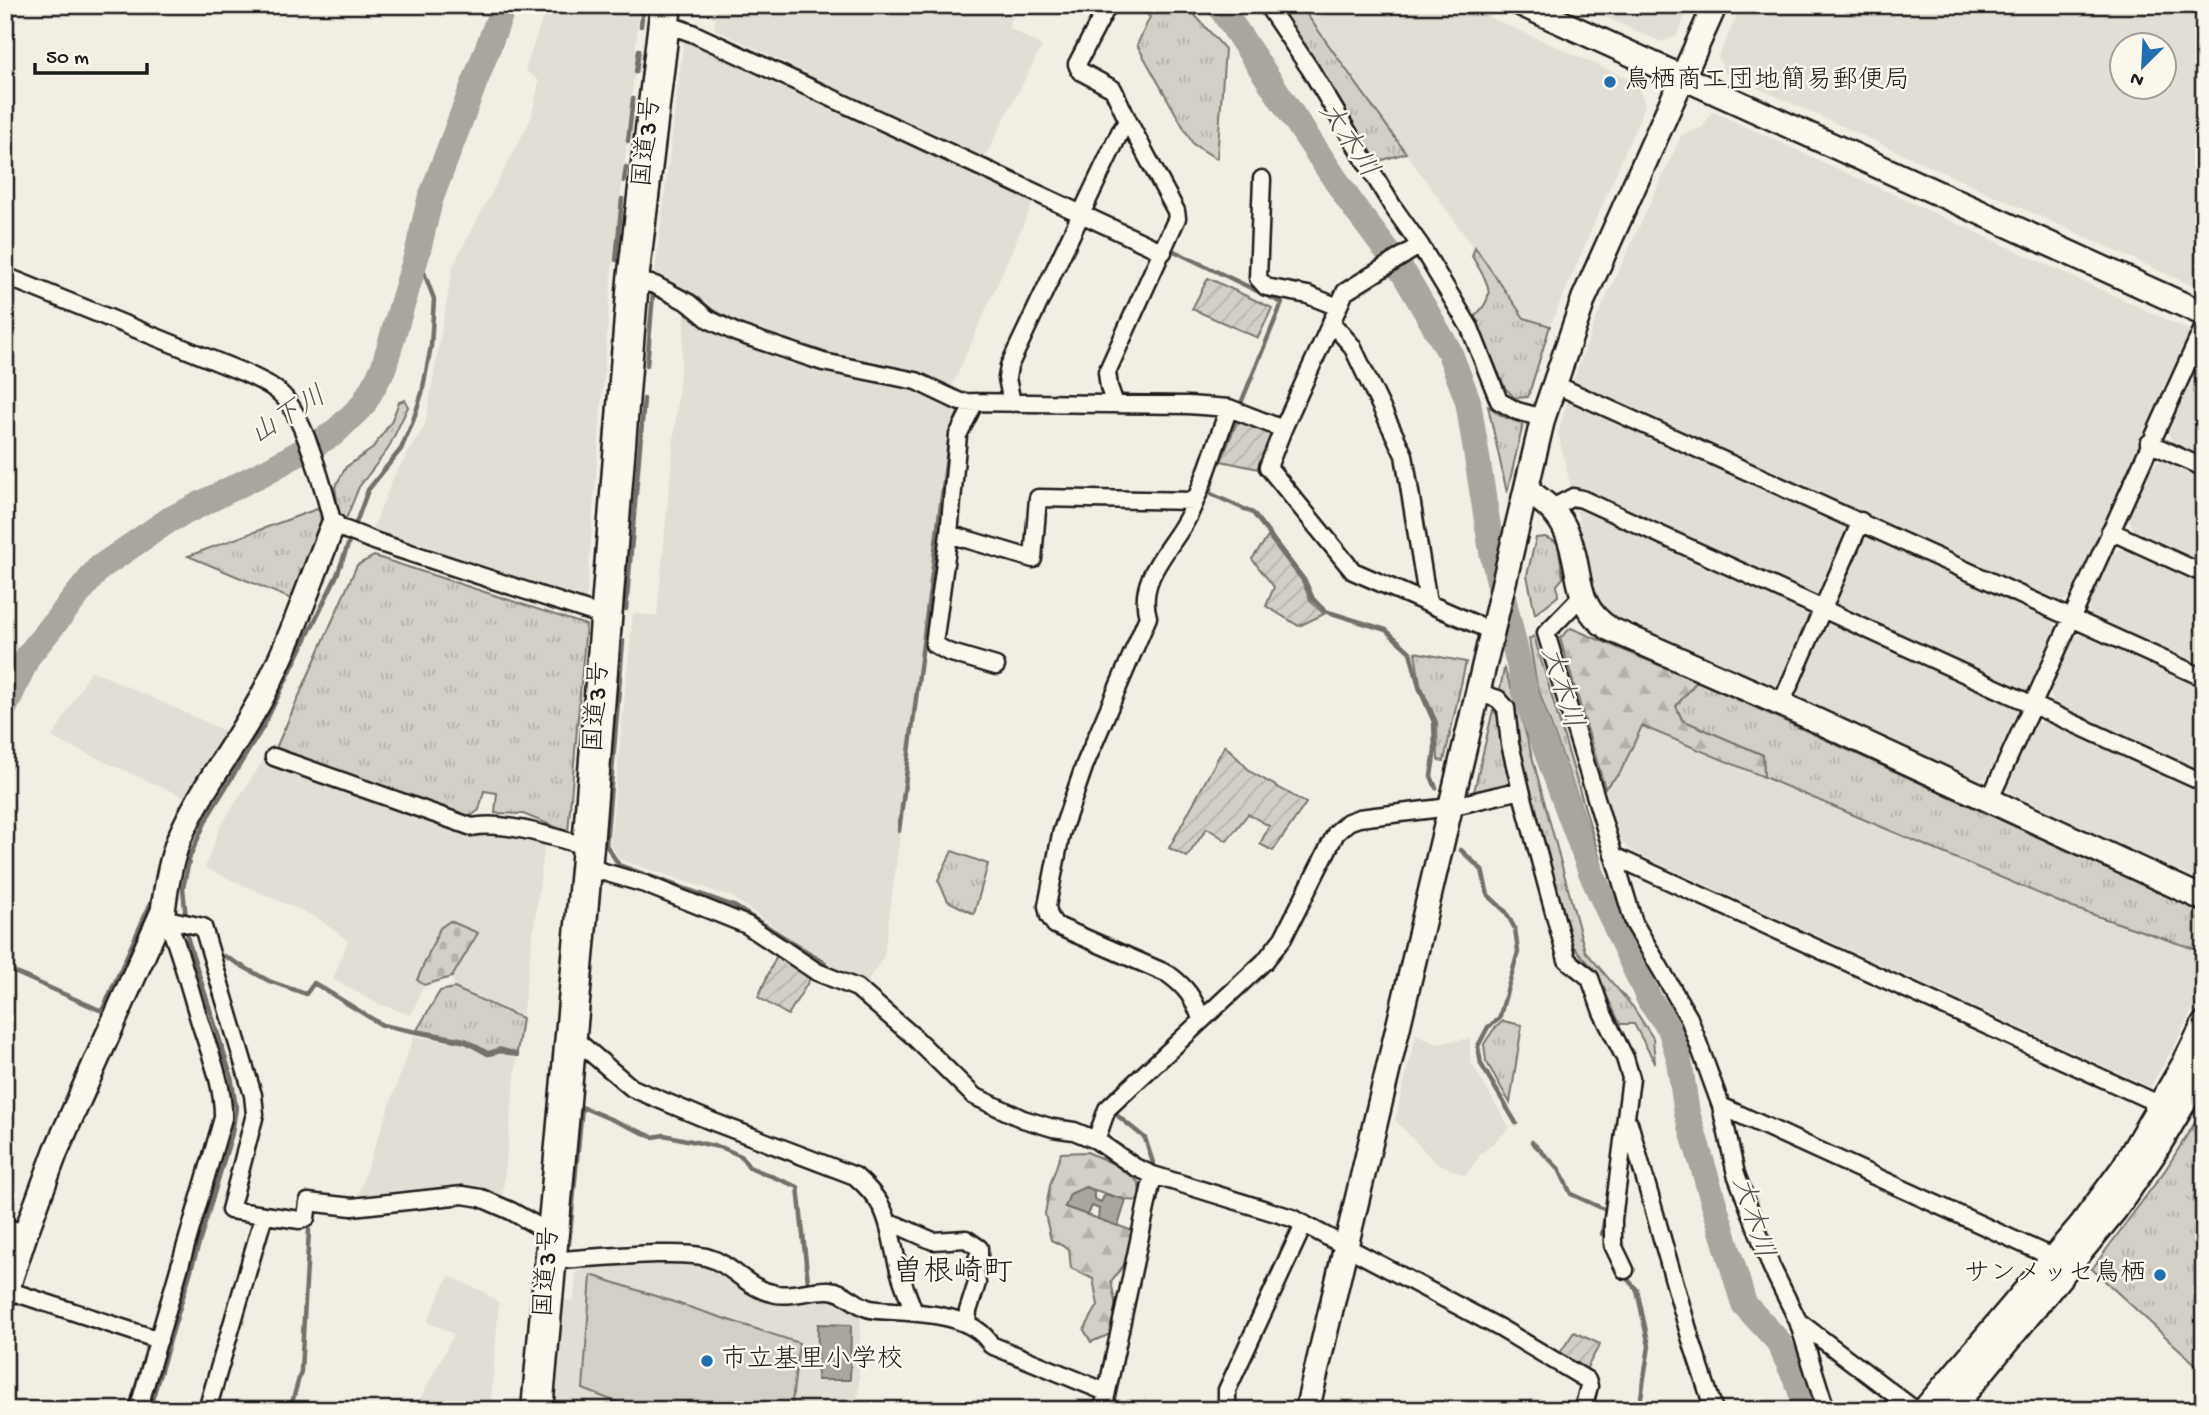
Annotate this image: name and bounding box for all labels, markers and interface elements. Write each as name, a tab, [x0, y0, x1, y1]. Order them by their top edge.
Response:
scale bar	[35, 32, 147, 76]
north arrow	[2108, 32, 2178, 102]
text: 50 m	[46, 47, 89, 72]
place label: 鳥栖商工団地簡易郵便局	[1624, 65, 1910, 98]
text: N	[2127, 65, 2148, 91]
marker: 鳥栖商工団地簡易郵便局	[1602, 74, 1618, 90]
street label: 国道3号	[628, 95, 669, 189]
water label: 大木川	[1310, 96, 1385, 185]
water label: 山下川	[245, 381, 333, 453]
water label: 大木川	[1532, 643, 1589, 733]
street label: 国道3号	[579, 660, 618, 754]
water label: 大木川	[1723, 1173, 1780, 1263]
street label: 国道3号	[529, 1225, 568, 1319]
district label: 曽根崎町	[893, 1255, 1013, 1292]
place label: サンメッセ鳥栖	[1964, 1258, 2146, 1291]
marker: サンメッセ鳥栖	[2152, 1267, 2168, 1283]
place label: 市立基里小学校	[721, 1345, 903, 1377]
marker: 市立基里小学校	[699, 1353, 715, 1369]

